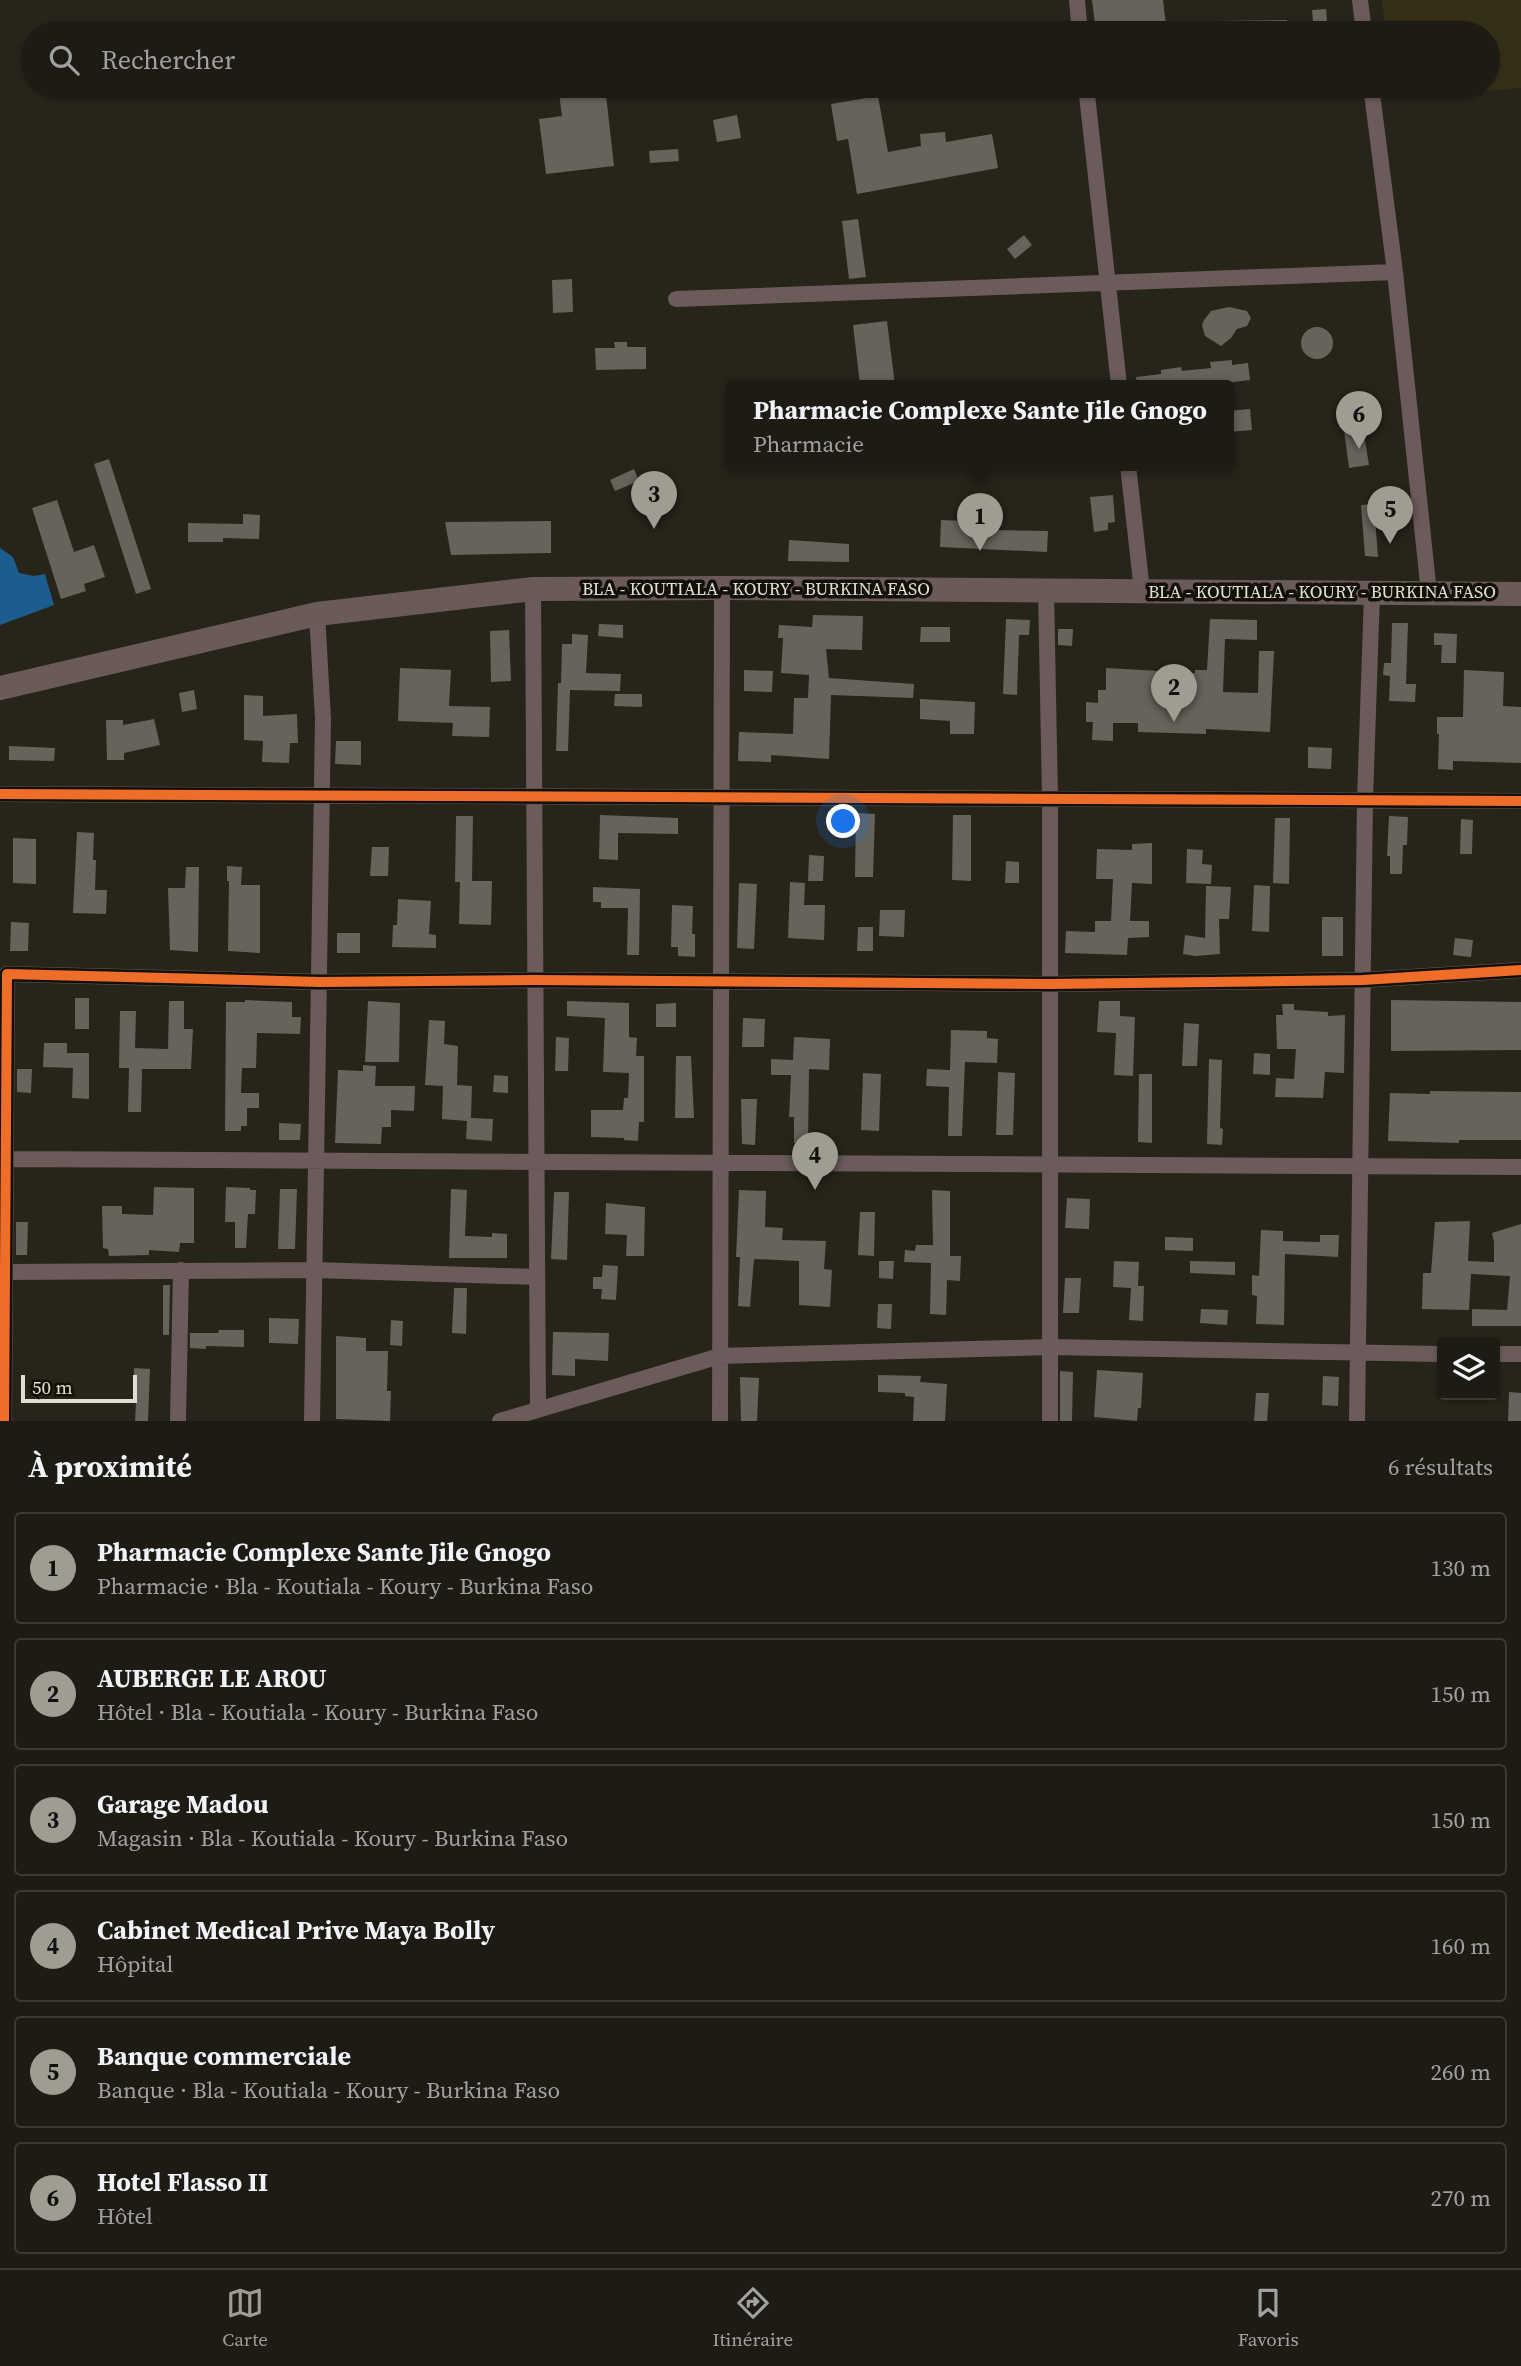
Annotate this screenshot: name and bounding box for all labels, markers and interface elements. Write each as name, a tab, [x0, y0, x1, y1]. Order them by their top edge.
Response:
search box	[21, 21, 1500, 98]
icon: search	[45, 41, 83, 79]
text: Rechercher	[101, 42, 235, 78]
popup	[726, 380, 1234, 471]
pin: 6	[1336, 391, 1382, 449]
text: Pharmacie Complexe Sante Jile Gnogo	[753, 392, 1207, 428]
text: Pharmacie	[753, 428, 864, 460]
pin: 3	[631, 471, 677, 529]
pin: 5	[1367, 486, 1413, 544]
pin: 1	[957, 493, 1003, 551]
street label: BLA - KOUTIALA - KOURY - BURKINA FASO	[582, 576, 930, 601]
street label: BLA - KOUTIALA - KOURY - BURKINA FASO	[1148, 579, 1496, 604]
pin: 2	[1151, 664, 1197, 722]
your location	[826, 804, 860, 838]
pin: 4	[792, 1132, 838, 1190]
map controls	[1437, 1337, 1500, 1400]
button: layers	[1437, 1337, 1500, 1400]
scale bar	[21, 1372, 136, 1404]
text: 50 m	[32, 1374, 73, 1400]
text: À proximité	[28, 1446, 192, 1487]
text: 6 résultats	[1388, 1451, 1493, 1483]
text: Pharmacie Complexe Sante Jile Gnogo	[97, 1534, 551, 1570]
text: 1	[47, 1552, 59, 1584]
text: 130 m	[1430, 1552, 1491, 1584]
text: Pharmacie · Bla - Koutiala - Koury - Burkina Faso	[97, 1570, 593, 1602]
text: AUBERGE LE AROU	[97, 1660, 327, 1696]
text: 2	[47, 1678, 59, 1710]
text: 150 m	[1430, 1678, 1491, 1710]
text: Hôtel · Bla - Koutiala - Koury - Burkina Faso	[97, 1696, 538, 1728]
text: Garage Madou	[97, 1786, 268, 1822]
text: 3	[47, 1804, 59, 1836]
text: 150 m	[1430, 1804, 1491, 1836]
text: Magasin · Bla - Koutiala - Koury - Burkina Faso	[97, 1822, 568, 1854]
text: Cabinet Medical Prive Maya Bolly	[97, 1912, 495, 1948]
text: 4	[47, 1930, 59, 1962]
text: 160 m	[1430, 1930, 1491, 1962]
text: Hôpital	[97, 1948, 173, 1980]
text: Banque commerciale	[97, 2038, 351, 2074]
text: 5	[47, 2056, 59, 2088]
text: 260 m	[1430, 2056, 1491, 2088]
text: Banque · Bla - Koutiala - Koury - Burkina Faso	[97, 2074, 560, 2106]
text: Hotel Flasso II	[97, 2164, 268, 2200]
text: 6	[47, 2182, 59, 2214]
text: 270 m	[1430, 2182, 1491, 2214]
text: Hôtel	[97, 2200, 153, 2232]
tab: Carte	[222, 2284, 268, 2352]
tab: Itinéraire	[713, 2284, 793, 2352]
tab: Favoris	[1238, 2284, 1299, 2352]

